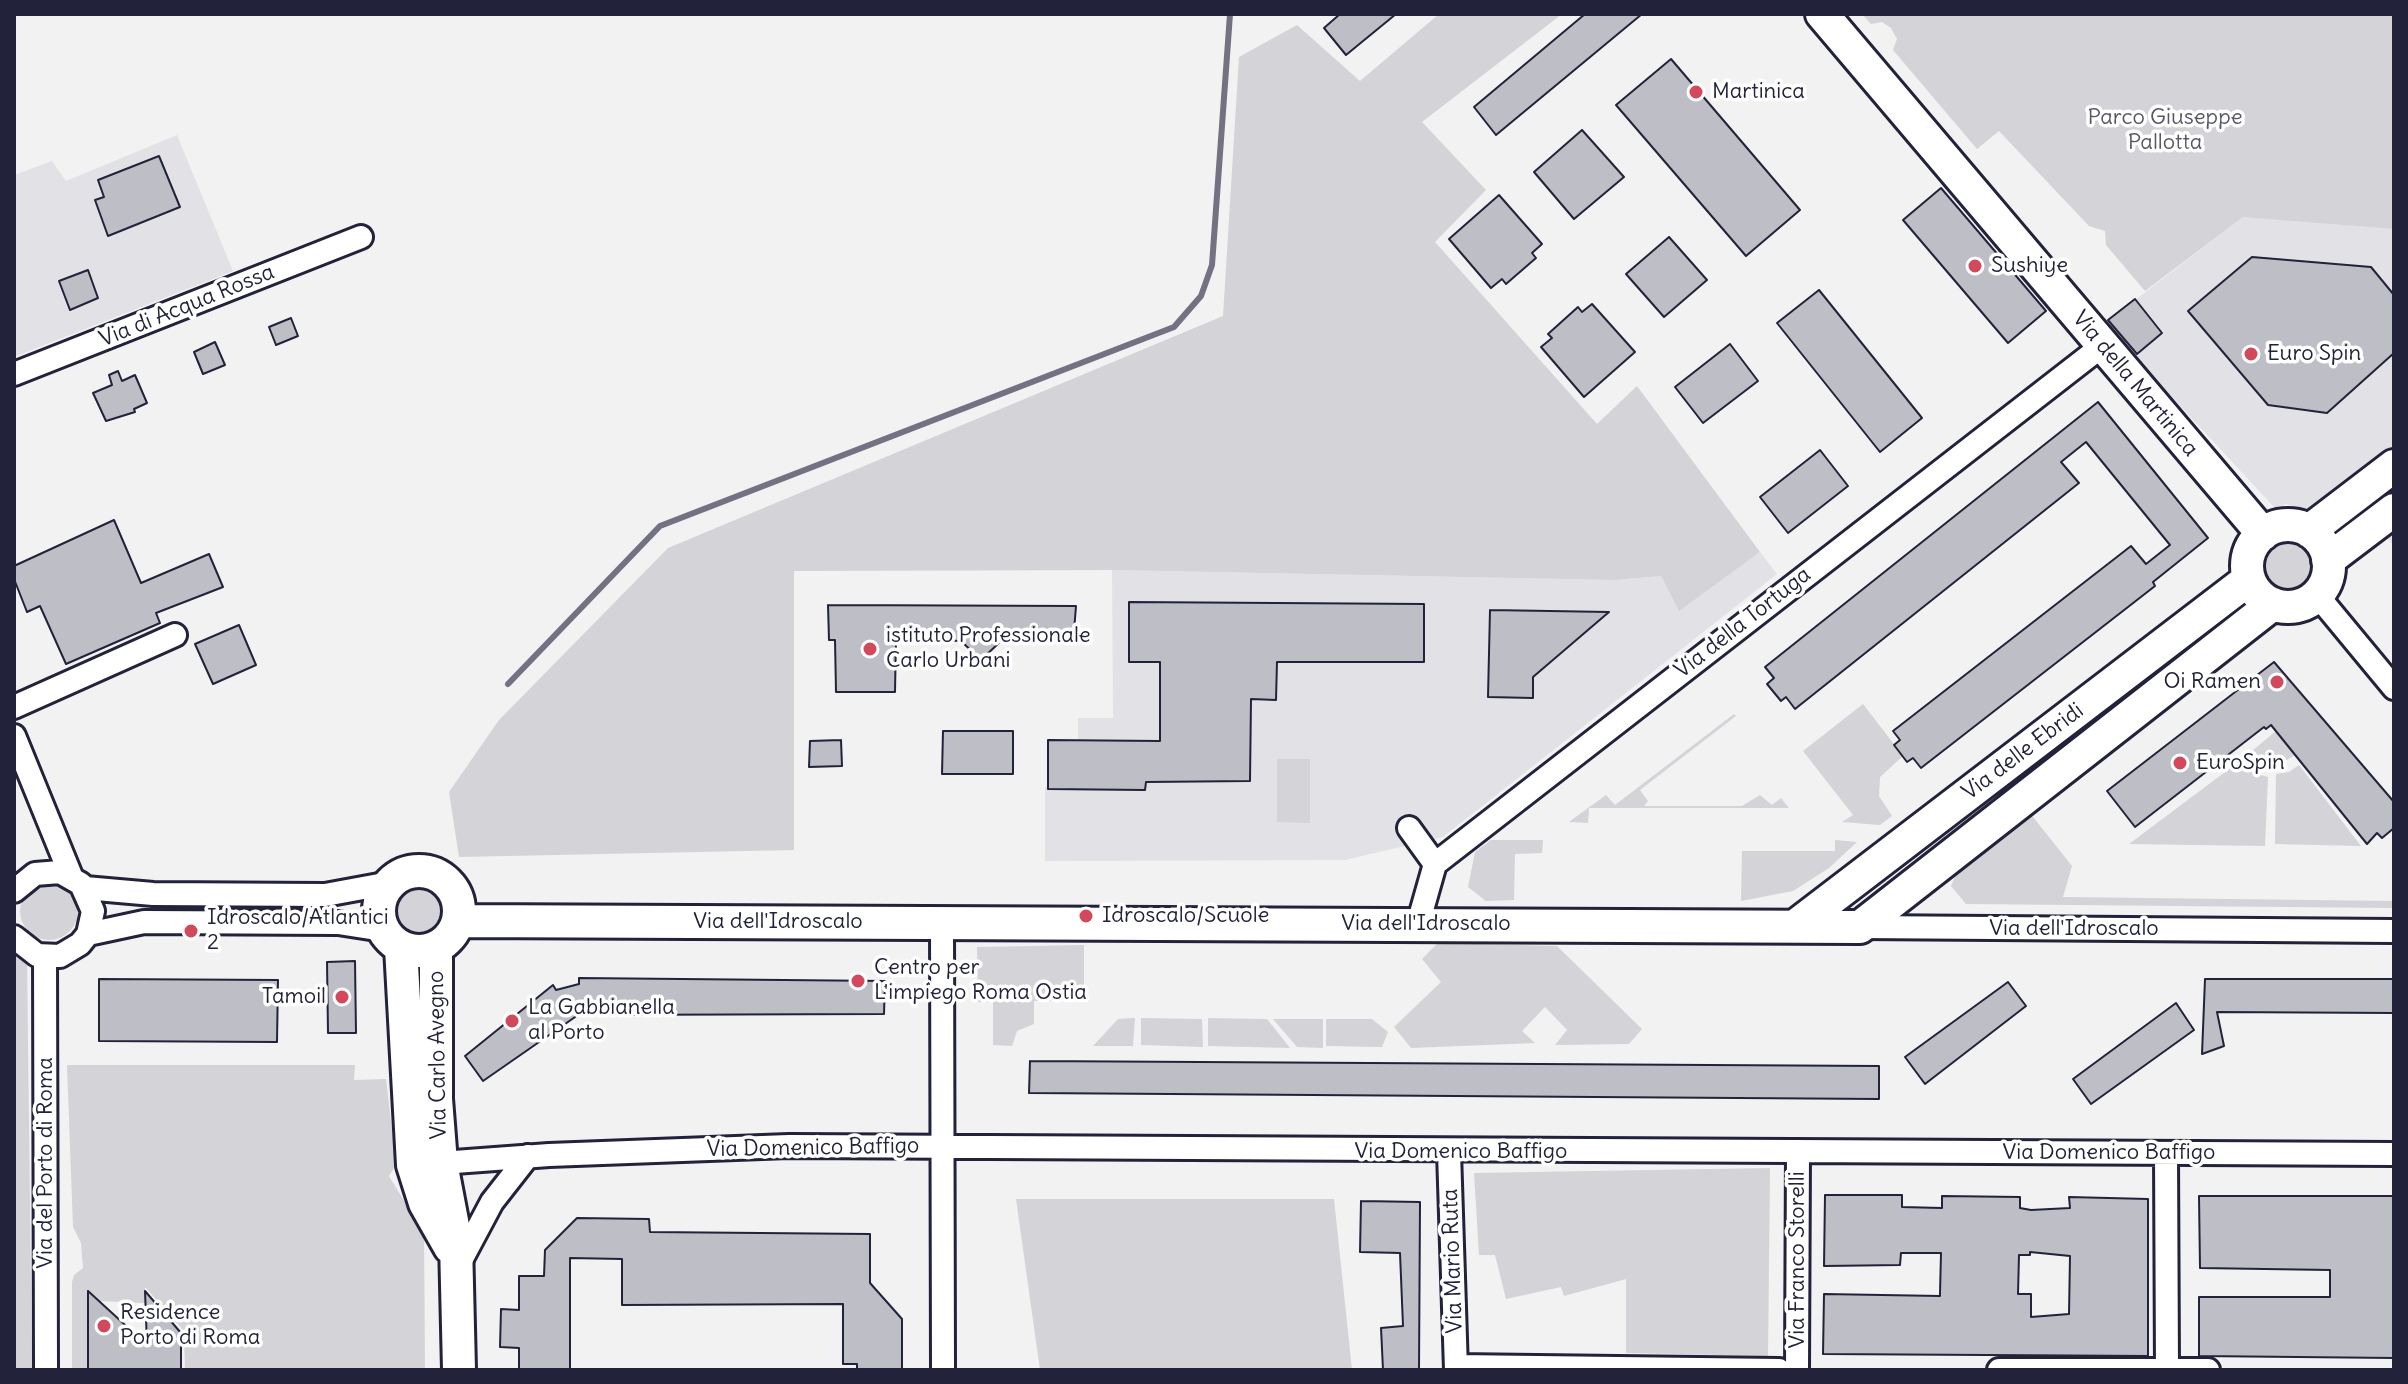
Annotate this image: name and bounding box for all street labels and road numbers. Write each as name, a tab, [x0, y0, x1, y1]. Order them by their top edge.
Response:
street label: Via di Acqua Rossa	[96, 259, 278, 353]
street label: Via della Martinica	[2067, 306, 2203, 462]
street label: Via della Tortuga	[1670, 562, 1816, 684]
street label: Via delle Ebridi	[1957, 698, 2089, 806]
street label: Via dell'Idroscalo	[693, 909, 863, 935]
street label: Via dell'Idroscalo	[1341, 911, 1511, 937]
street label: Via dell'Idroscalo	[1989, 916, 2159, 942]
street label: Via Carlo Avegno	[423, 970, 453, 1140]
street label: Via del Porto di Roma	[33, 1057, 59, 1269]
street label: Via Domenico Baffigo	[706, 1133, 920, 1163]
street label: Via Domenico Baffigo	[1355, 1139, 1567, 1165]
street label: Via Domenico Baffigo	[2003, 1140, 2215, 1166]
street label: Via Franco Storelli	[1785, 1171, 1811, 1349]
street label: Via Mario Ruta	[1437, 1188, 1469, 1334]

